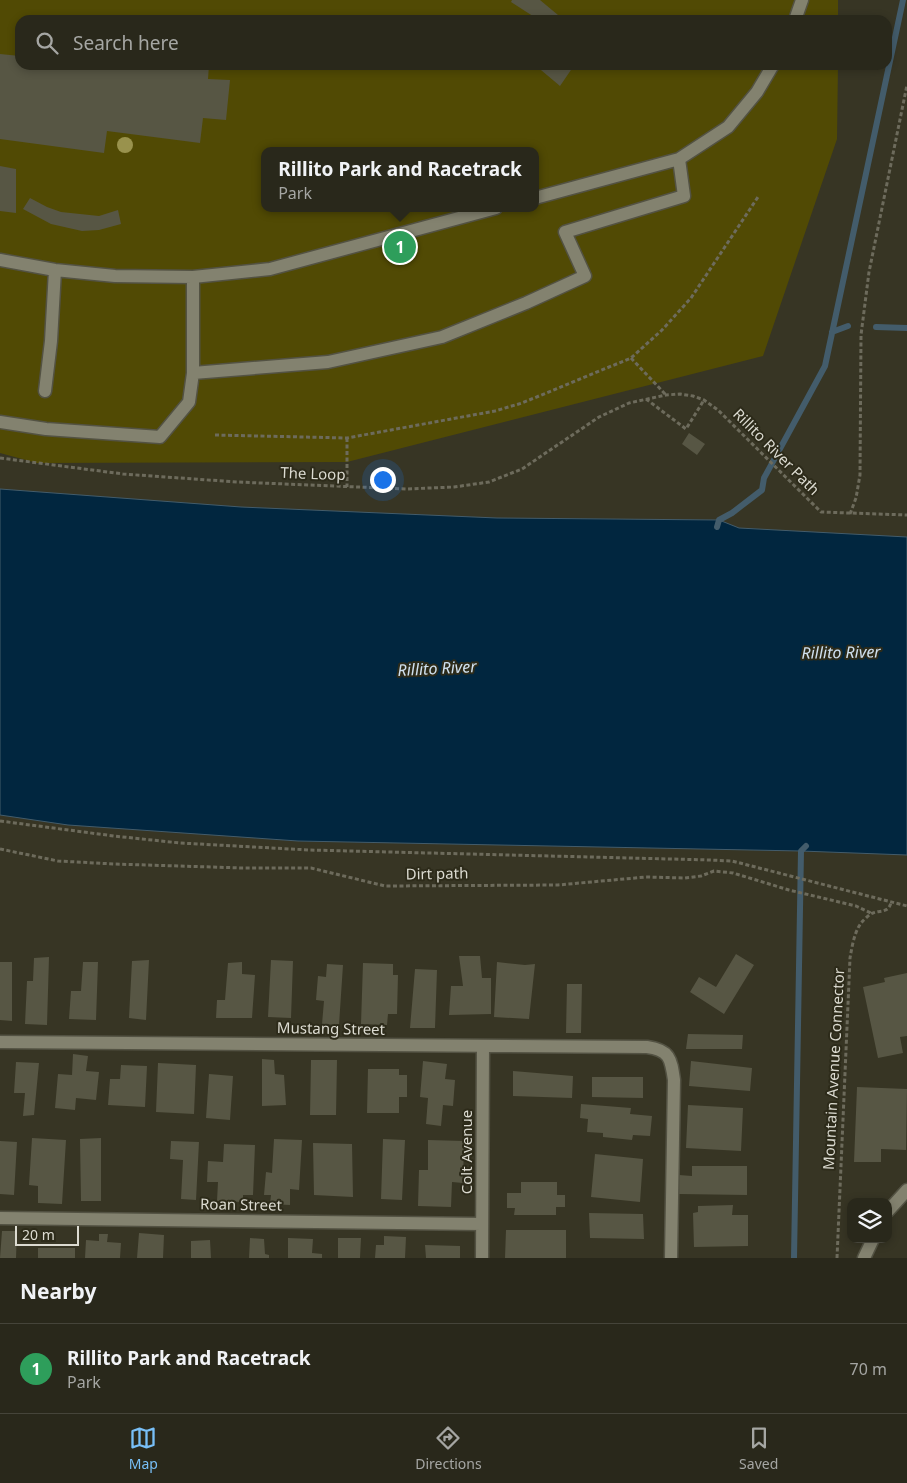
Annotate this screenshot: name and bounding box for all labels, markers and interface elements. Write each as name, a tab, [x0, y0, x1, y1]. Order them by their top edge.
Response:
search box	[15, 15, 892, 70]
icon: search	[33, 29, 61, 57]
text: Search here	[73, 30, 179, 56]
popup	[261, 147, 539, 212]
text: Rillito Park and Racetrack	[278, 156, 522, 182]
text: Park	[278, 182, 312, 204]
pin: 1	[384, 228, 416, 266]
street label: Rillito River Path	[729, 404, 824, 499]
street label: The Loop	[280, 462, 346, 484]
your location	[370, 467, 396, 493]
water label: Rillito River	[801, 640, 881, 664]
water label: Rillito River	[397, 655, 478, 681]
street label: Dirt path	[405, 862, 468, 884]
street label: Mountain Avenue Connector	[818, 968, 848, 1170]
street label: Mustang Street	[277, 1017, 386, 1039]
street label: Colt Avenue	[456, 1110, 476, 1194]
street label: Roan Street	[200, 1193, 283, 1215]
map controls	[847, 1198, 892, 1243]
button: layers	[847, 1198, 892, 1243]
scale bar	[15, 1223, 79, 1246]
text: 20 m	[22, 1225, 55, 1244]
text: Nearby	[20, 1277, 96, 1305]
text: Rillito Park and Racetrack	[67, 1345, 311, 1371]
text: 1	[31, 1358, 41, 1380]
text: 70 m	[850, 1358, 887, 1380]
text: Park	[67, 1371, 101, 1393]
tab: Map	[129, 1424, 158, 1473]
tab: Directions	[415, 1424, 482, 1473]
tab: Saved	[739, 1424, 778, 1473]

